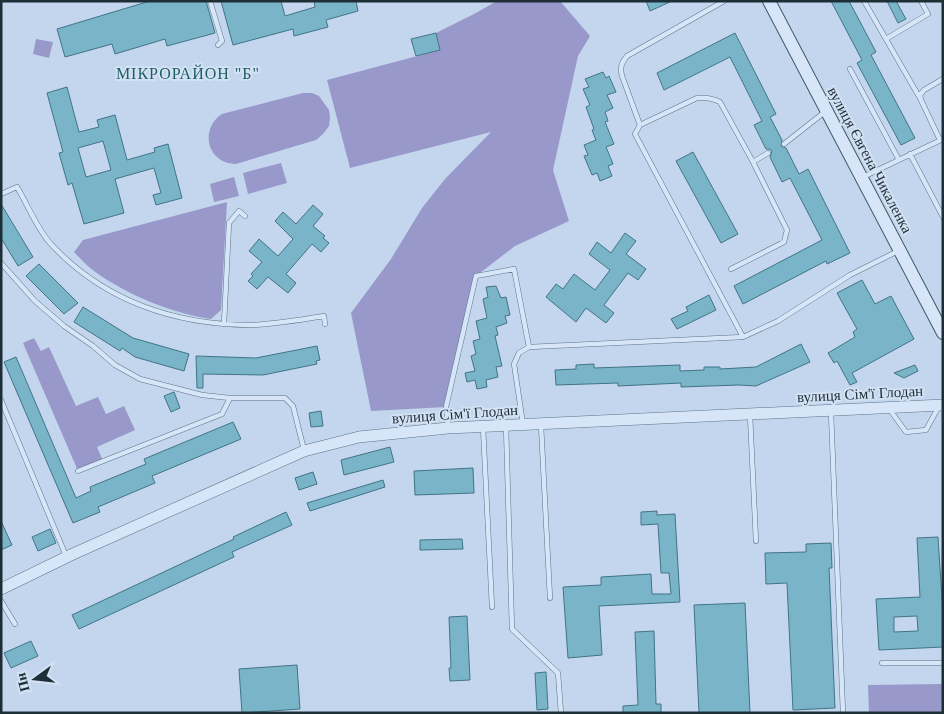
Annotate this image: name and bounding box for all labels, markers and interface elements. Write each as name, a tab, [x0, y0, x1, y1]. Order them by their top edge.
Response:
district label: МІКРОРАЙОН "Б"	[116, 64, 260, 82]
street label: вулиця Євгена Чикаленка	[825, 84, 916, 236]
street label: вулиця Сім'ї Глодан	[797, 383, 923, 405]
street label: вулиця Сім'ї Глодан	[391, 402, 519, 426]
north arrow	[10, 654, 60, 704]
text: Пн	[13, 671, 33, 693]

